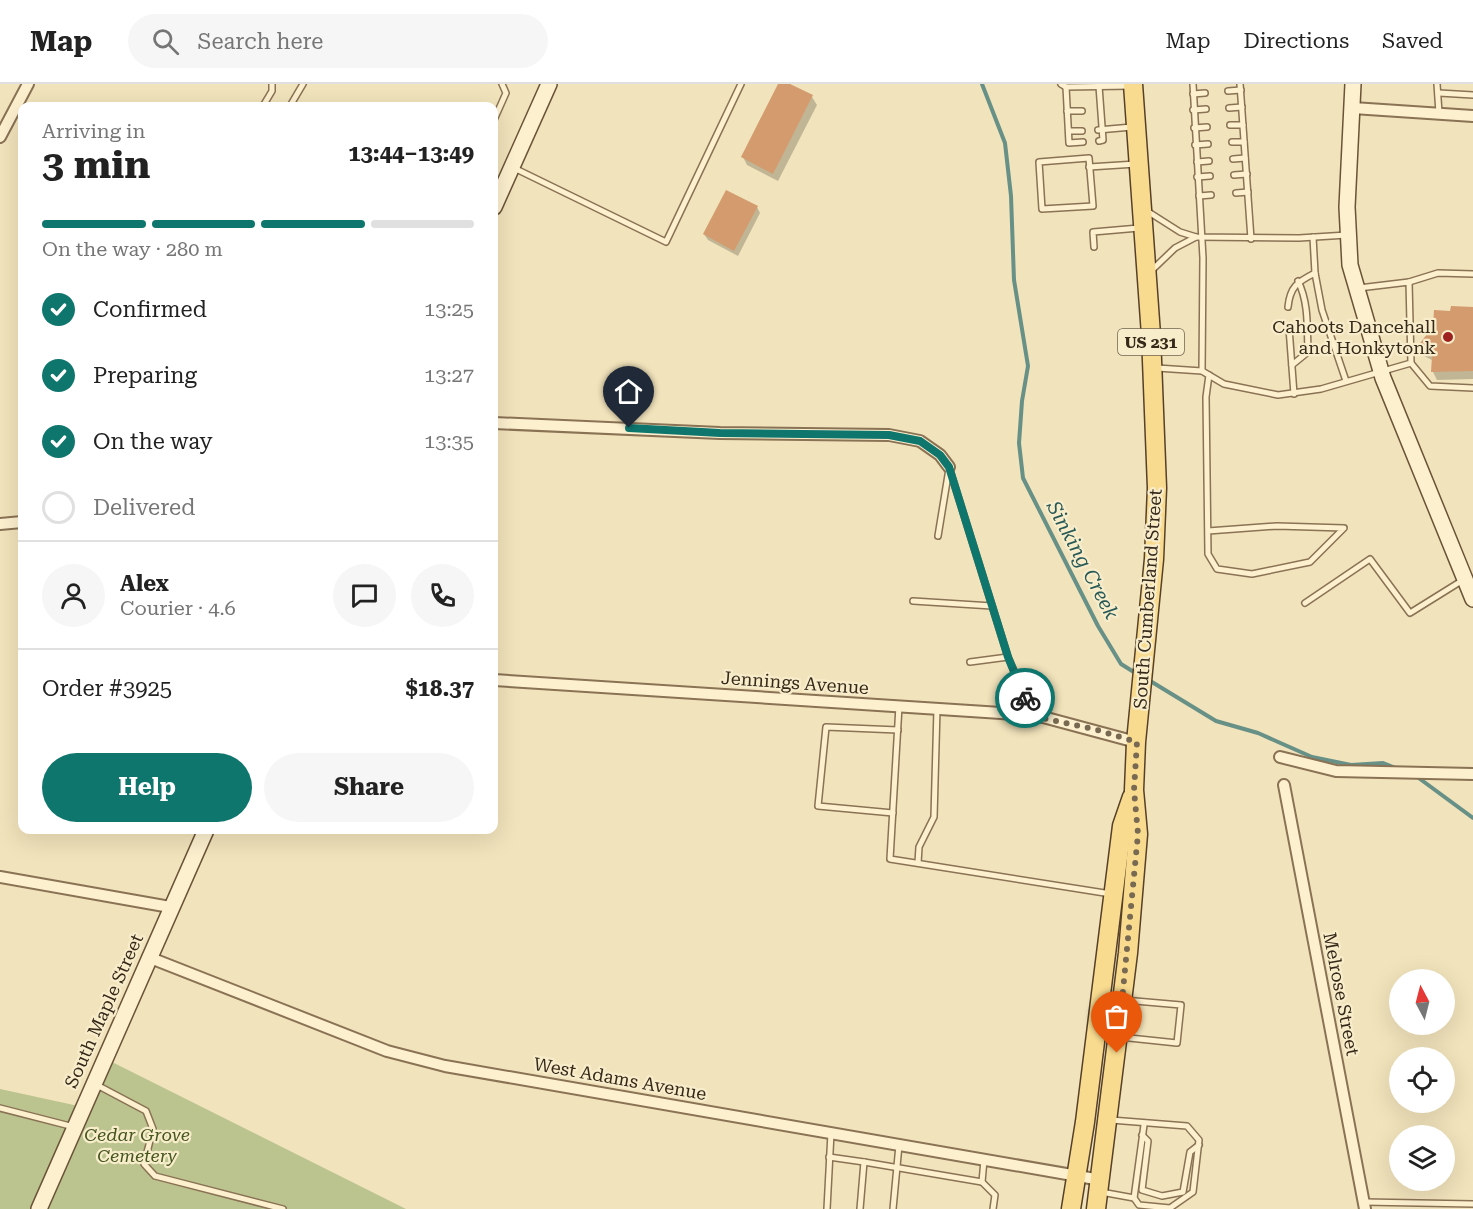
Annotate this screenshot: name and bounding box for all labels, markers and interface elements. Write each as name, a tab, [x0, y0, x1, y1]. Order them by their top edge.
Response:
search box	[128, 14, 548, 68]
text: Map	[30, 25, 92, 58]
icon: search	[149, 25, 182, 58]
text: Search here	[197, 29, 323, 54]
text: Map	[1166, 29, 1210, 53]
text: Directions	[1243, 29, 1349, 53]
text: Saved	[1382, 29, 1443, 53]
text: Arriving in	[42, 119, 145, 143]
text: 13:44–13:49	[348, 141, 474, 166]
text: 3 min	[42, 142, 150, 188]
text: On the way · 280 m	[42, 237, 223, 261]
icon: check	[42, 293, 75, 326]
text: Confirmed	[93, 297, 207, 322]
text: 13:25	[424, 297, 474, 321]
place label: Cahoots Dancehall and Honkytonk	[1272, 316, 1436, 358]
road number: US 231	[1118, 329, 1184, 355]
marker: Cahoots Dancehall and Honkytonk	[1441, 330, 1455, 344]
icon: check	[42, 359, 75, 392]
text: Preparing	[93, 363, 197, 388]
text: 13:27	[424, 363, 474, 387]
pin	[603, 366, 654, 428]
icon: home	[612, 375, 645, 408]
icon: check	[42, 425, 75, 458]
text: On the way	[93, 429, 213, 454]
text: 13:35	[424, 429, 474, 453]
street label: South Cumberland Street	[1129, 488, 1166, 710]
text: Delivered	[93, 495, 195, 520]
water label: Sinking Creek	[1041, 496, 1124, 623]
button: person	[42, 564, 105, 627]
button: chat	[333, 564, 396, 627]
button: phone	[411, 564, 474, 627]
text: Alex	[120, 571, 169, 596]
text: Courier · 4.6	[120, 596, 236, 620]
street label: Jennings Avenue	[720, 667, 870, 698]
courier	[995, 668, 1055, 728]
text: Order #3925	[42, 676, 172, 701]
text: $18.37	[405, 676, 474, 701]
icon: bike	[1009, 682, 1042, 715]
button: Help	[42, 753, 252, 822]
button: Share	[264, 753, 474, 822]
street label: South Maple Street	[60, 930, 147, 1091]
street label: Melrose Street	[1319, 931, 1364, 1058]
north arrow	[1389, 969, 1455, 1035]
map controls	[1389, 969, 1455, 1191]
pin	[1091, 991, 1142, 1053]
icon: bag	[1100, 1000, 1133, 1033]
button: locate	[1389, 1047, 1455, 1113]
street label: West Adams Avenue	[532, 1053, 708, 1104]
park label: Cedar Grove Cemetery	[84, 1124, 190, 1166]
button: layers	[1389, 1125, 1455, 1191]

